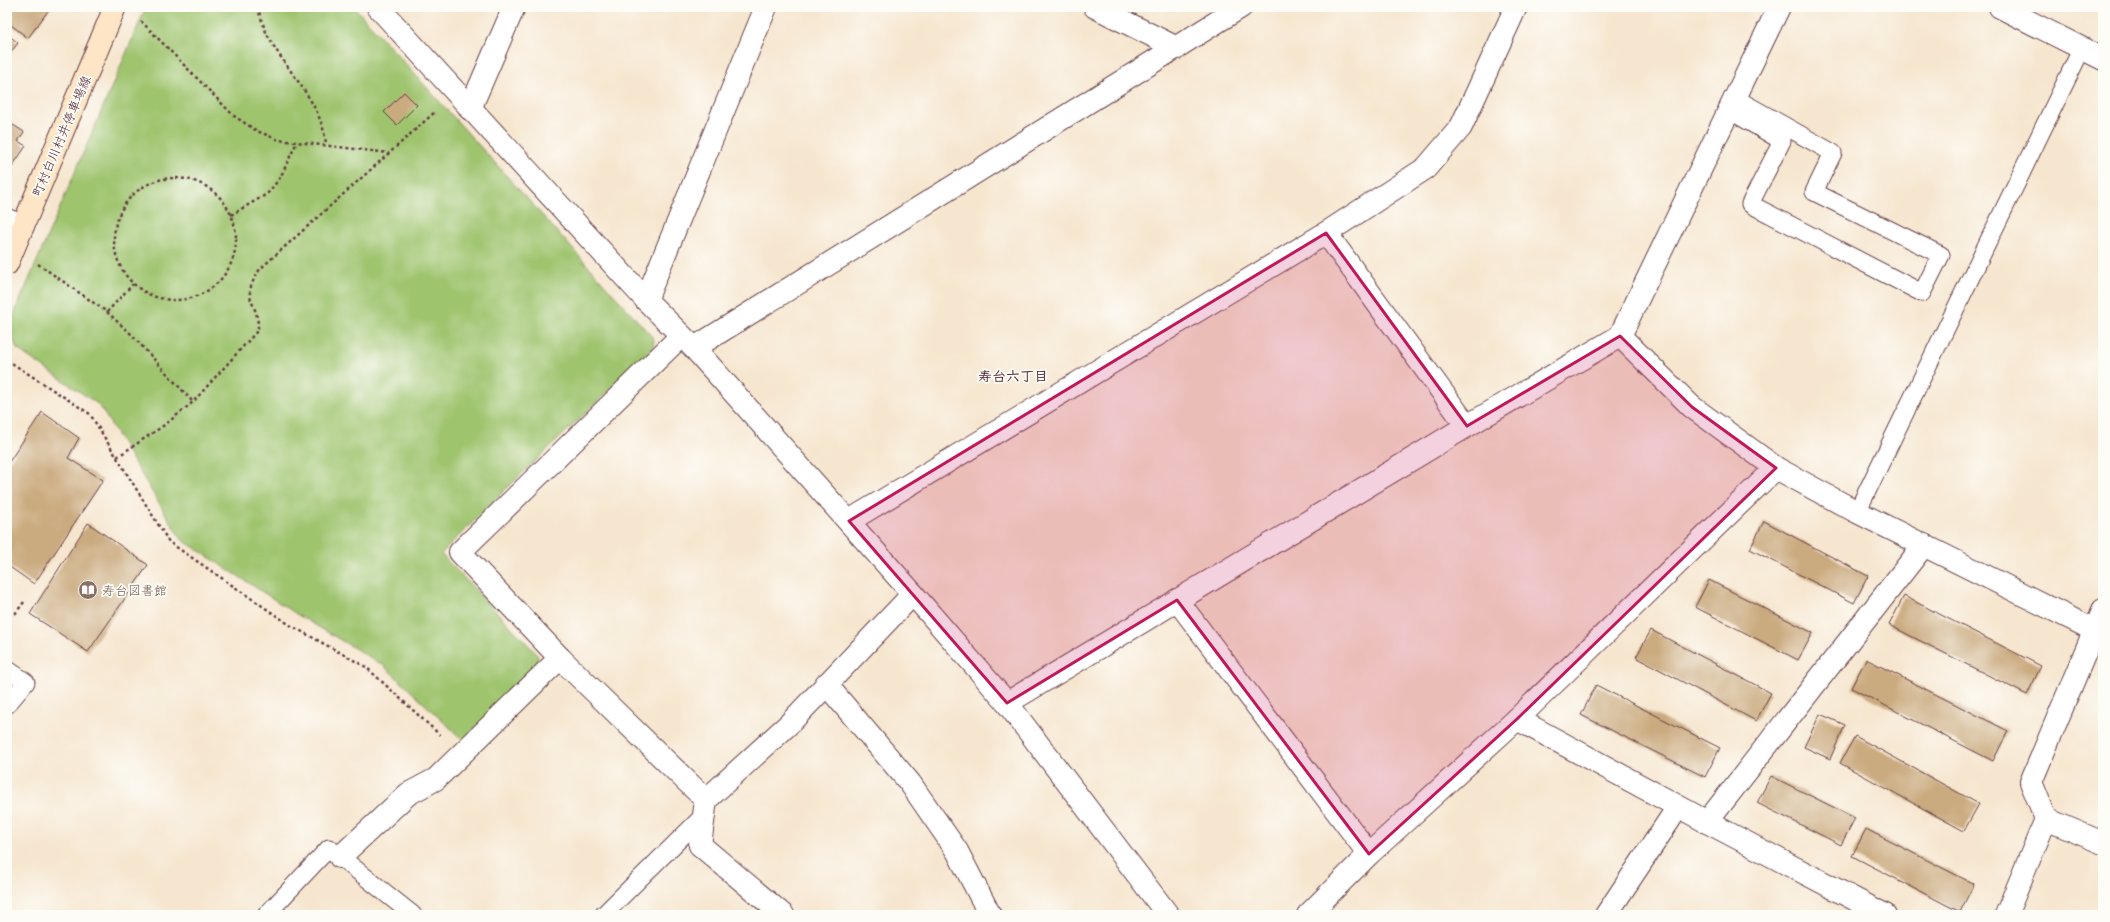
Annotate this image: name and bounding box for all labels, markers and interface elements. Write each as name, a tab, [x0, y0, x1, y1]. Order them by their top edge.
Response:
street label: 町村白川村井停車場線	[29, 73, 95, 199]
district label: 寿台六丁目	[978, 368, 1048, 385]
library icon: 寿台図書館	[77, 579, 99, 601]
place label: 寿台図書館	[102, 583, 167, 599]

